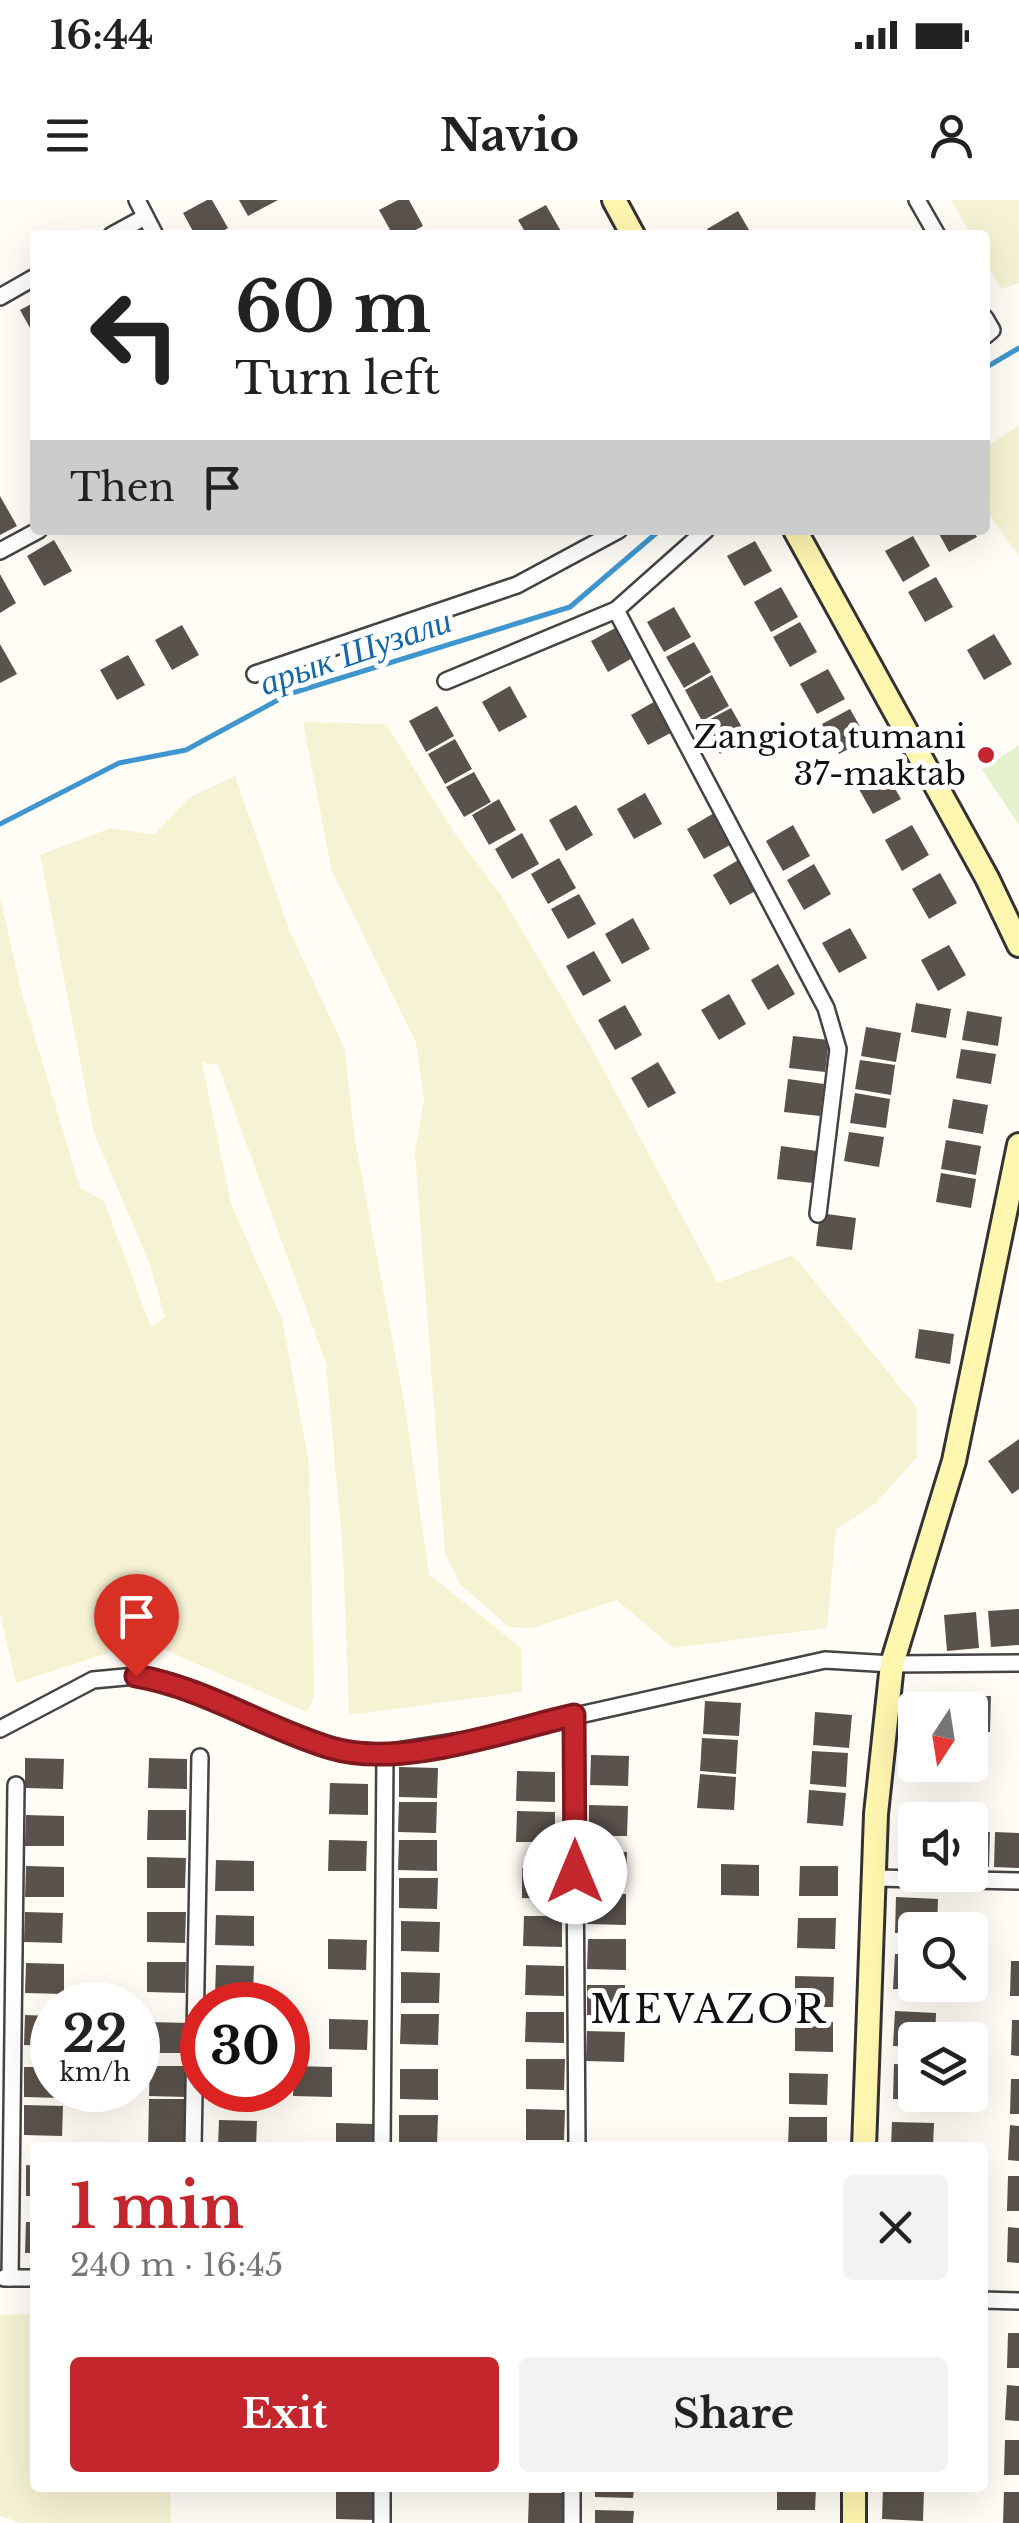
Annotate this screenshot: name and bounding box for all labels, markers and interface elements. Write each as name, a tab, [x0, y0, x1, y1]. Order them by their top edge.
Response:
text: 16:44	[50, 12, 153, 59]
text: Navio	[440, 107, 579, 163]
icon: menu	[40, 108, 95, 163]
icon: person	[924, 108, 979, 163]
text: 60 m	[235, 264, 431, 351]
icon: left	[70, 270, 200, 400]
text: Turn left	[235, 350, 440, 406]
icon: arrive	[195, 460, 250, 515]
text: Then	[70, 464, 175, 511]
water label: арык Шузали	[253, 598, 457, 704]
place label: Zangiota tumani 37-maktab	[693, 717, 966, 794]
marker: Zangiota tumani 37-maktab	[975, 744, 997, 766]
pin	[94, 1574, 179, 1677]
icon: arrive	[109, 1589, 164, 1644]
north arrow	[898, 1692, 988, 1782]
map controls	[898, 1692, 988, 2112]
button: sound	[898, 1802, 988, 1892]
position arrow	[523, 1820, 627, 1924]
button: search	[898, 1912, 988, 2002]
speed limit sign: 30	[180, 1982, 310, 2112]
district label: MEVAZOR	[590, 1986, 828, 2033]
text: 22	[62, 2003, 128, 2066]
button: layers	[898, 2022, 988, 2112]
text: km/h	[60, 2057, 130, 2088]
text: 1 min	[70, 2170, 244, 2244]
button: close	[843, 2175, 948, 2280]
text: 240 m · 16:45	[70, 2245, 283, 2285]
button: Exit	[70, 2357, 499, 2472]
button: Share	[519, 2357, 948, 2472]

